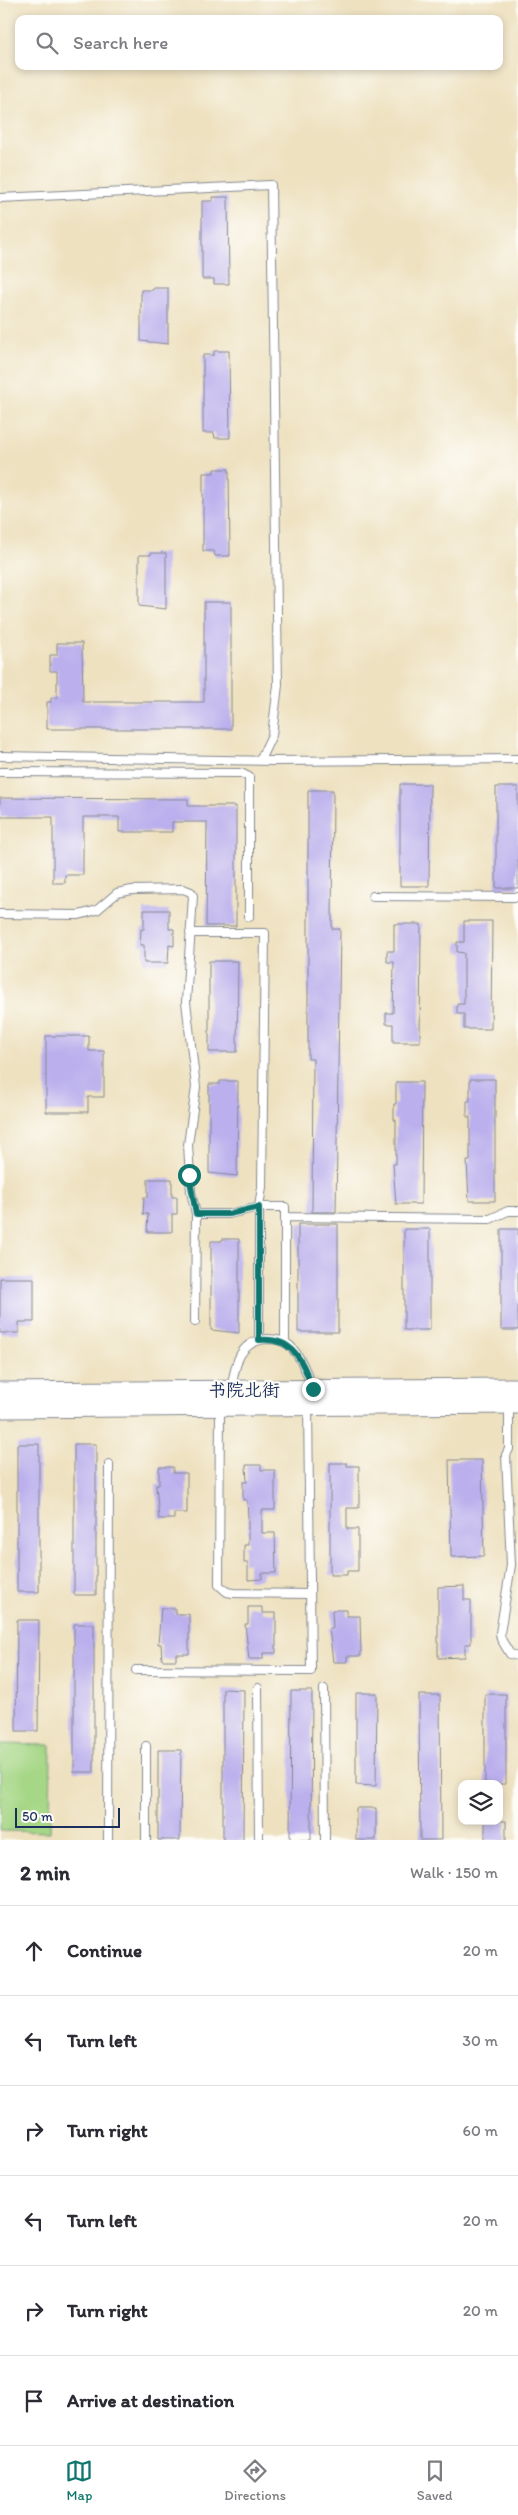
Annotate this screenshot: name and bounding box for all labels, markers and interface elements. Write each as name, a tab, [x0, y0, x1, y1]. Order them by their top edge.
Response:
search box	[15, 15, 503, 70]
icon: search	[33, 29, 61, 57]
text: Search here	[73, 31, 168, 54]
route start	[178, 1164, 201, 1187]
route end	[302, 1378, 325, 1401]
street label: 书院北街	[208, 1379, 280, 1401]
map controls	[458, 1780, 503, 1825]
button: layers	[458, 1780, 503, 1825]
scale bar	[15, 1805, 120, 1828]
text: 50 m	[22, 1808, 53, 1825]
text: 2 min	[20, 1860, 70, 1885]
text: Walk · 150 m	[410, 1863, 498, 1882]
icon: ahead	[20, 1937, 48, 1965]
text: Continue	[67, 1939, 142, 1962]
text: 20 m	[463, 1941, 498, 1960]
icon: left	[20, 2027, 48, 2055]
text: Turn left	[67, 2029, 137, 2052]
text: 30 m	[462, 2031, 498, 2050]
icon: right	[20, 2117, 48, 2145]
text: Turn right	[67, 2119, 148, 2142]
text: 60 m	[463, 2121, 498, 2140]
icon: left	[20, 2207, 48, 2235]
text: Turn left	[67, 2209, 137, 2232]
text: 20 m	[463, 2211, 498, 2230]
icon: right	[20, 2297, 48, 2325]
text: Turn right	[67, 2299, 148, 2322]
text: 20 m	[463, 2301, 498, 2320]
icon: arrive	[20, 2387, 48, 2415]
text: Arrive at destination	[67, 2389, 234, 2412]
tab: Map	[65, 2457, 93, 2504]
tab: Directions	[224, 2457, 286, 2504]
tab: Saved	[417, 2457, 453, 2504]

